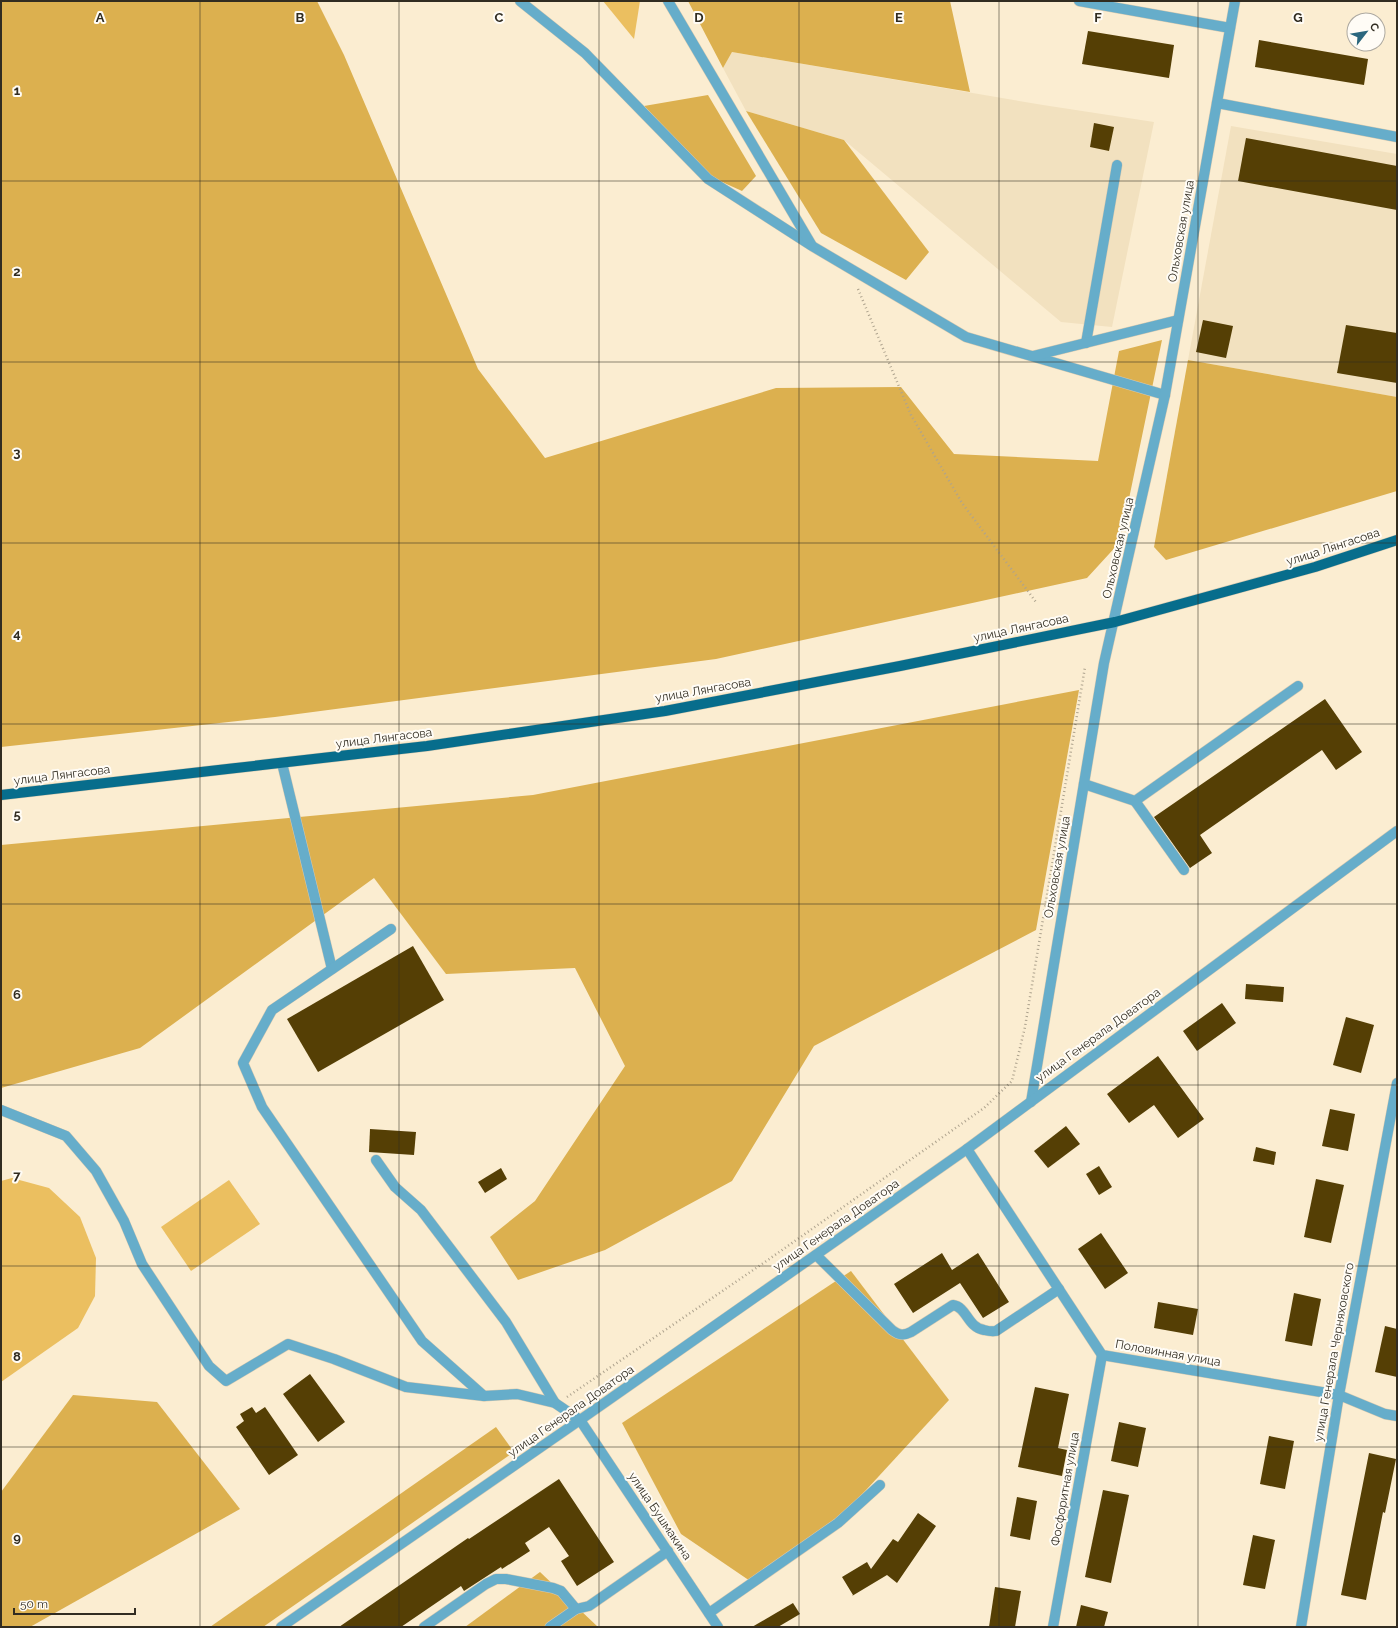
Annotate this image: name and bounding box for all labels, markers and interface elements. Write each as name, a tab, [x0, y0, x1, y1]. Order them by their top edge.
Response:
text: A	[96, 10, 105, 25]
text: B	[296, 10, 305, 25]
text: C	[495, 10, 504, 25]
text: D	[694, 10, 704, 25]
text: E	[895, 10, 903, 25]
text: F	[1094, 10, 1102, 25]
text: G	[1293, 10, 1303, 25]
north arrow	[1346, 12, 1386, 52]
text: С	[1367, 21, 1382, 34]
text: 1	[14, 83, 21, 98]
street label: Ольховская улица	[1165, 179, 1197, 283]
text: 2	[13, 264, 21, 279]
text: 3	[13, 445, 21, 460]
street label: Ольховская улица	[1100, 496, 1136, 600]
street label: улица Лянгасова	[1285, 525, 1381, 569]
street label: улица Лянгасова	[972, 611, 1070, 645]
text: 4	[13, 626, 21, 641]
street label: улица Лянгасова	[654, 675, 752, 705]
street label: улица Лянгасова	[335, 725, 433, 751]
street label: улица Лянгасова	[13, 762, 111, 788]
text: 5	[13, 807, 21, 822]
street label: Ольховская улица	[1041, 815, 1073, 919]
street label: улица Генерала Доватора	[1033, 985, 1163, 1085]
text: 6	[13, 987, 21, 1002]
text: 7	[13, 1168, 21, 1183]
street label: улица Генерала Доватора	[770, 1176, 902, 1274]
street label: улица Генерала Черняховского	[1311, 1262, 1357, 1442]
street label: Половинная улица	[1114, 1337, 1222, 1369]
text: 8	[13, 1349, 21, 1364]
street label: улица Генерала Доватора	[505, 1362, 637, 1460]
street label: Фосфоритная улица	[1048, 1431, 1082, 1547]
street label: улица Бушмакина	[625, 1469, 695, 1563]
text: 9	[13, 1530, 21, 1545]
scale bar	[14, 1590, 135, 1616]
text: 50 m	[20, 1597, 48, 1611]

